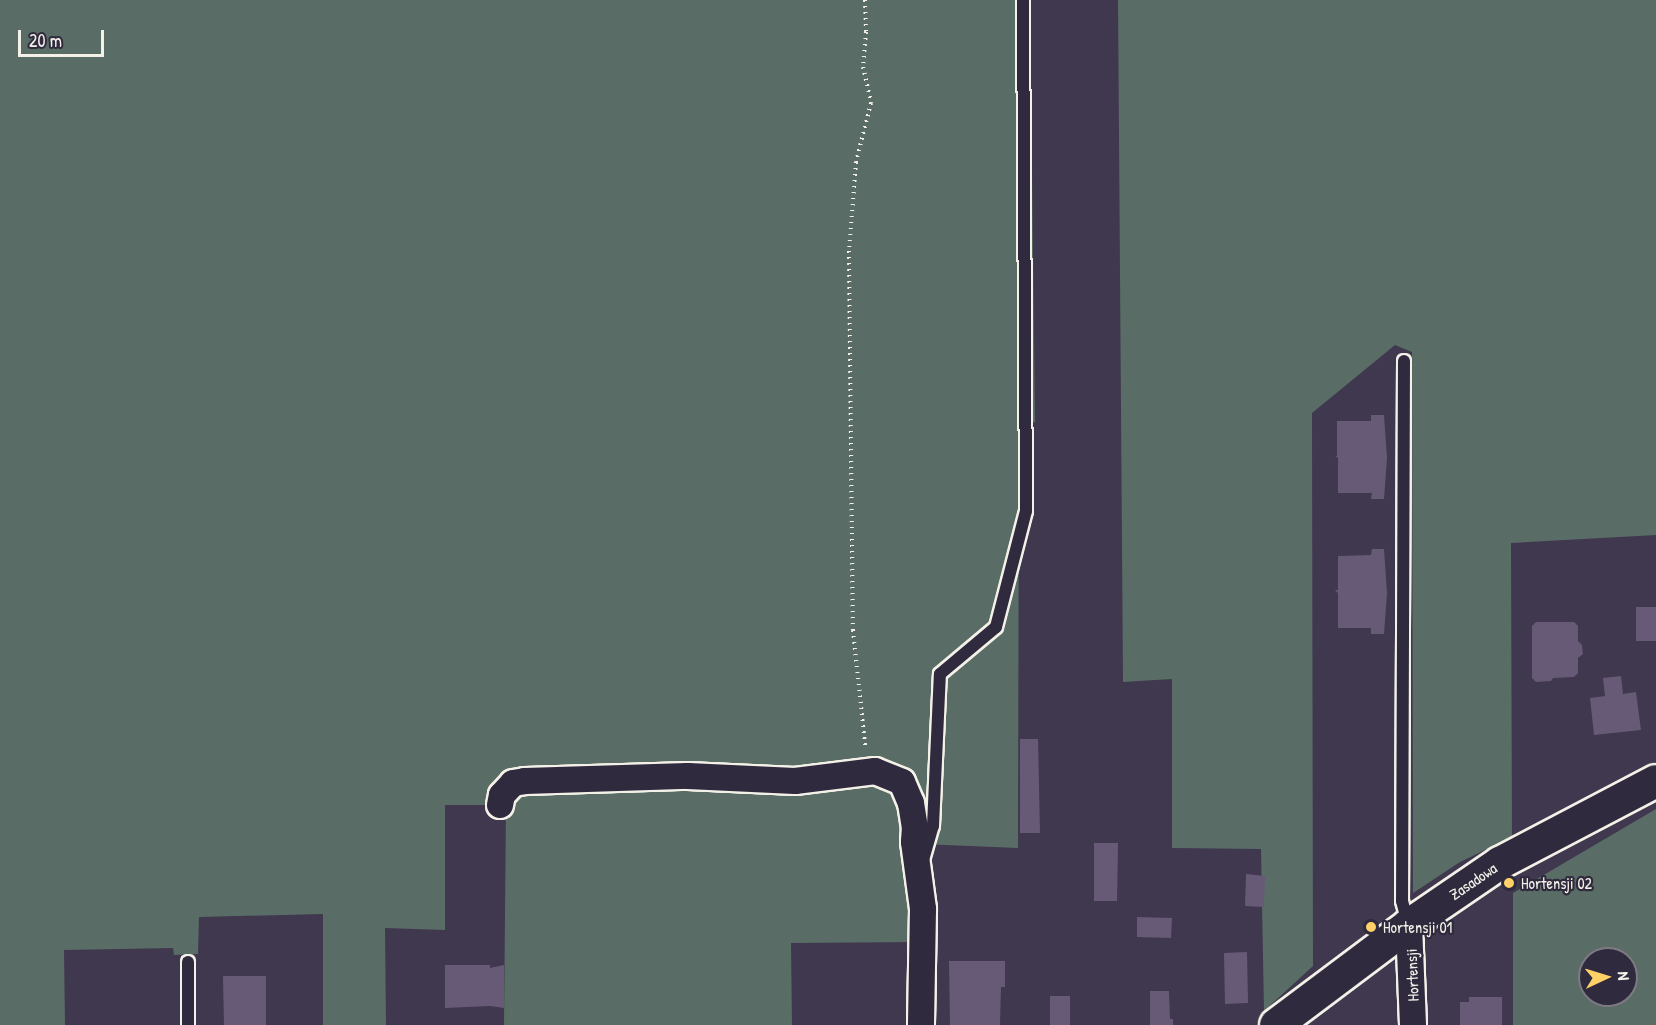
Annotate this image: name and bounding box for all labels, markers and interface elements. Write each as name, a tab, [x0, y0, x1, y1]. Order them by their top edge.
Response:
scale bar	[21, 18, 106, 56]
text: 20 m	[29, 28, 62, 53]
street label: Zasadowa	[1446, 858, 1500, 904]
place label: Hortensji 02	[1521, 873, 1592, 893]
marker: Hortensji 02	[1502, 876, 1516, 890]
place label: Hortensji 01	[1383, 917, 1452, 937]
marker: Hortensji 01	[1364, 920, 1378, 934]
north arrow	[1578, 947, 1638, 1007]
street label: Hortensji	[1401, 948, 1423, 1002]
text: N	[1613, 971, 1635, 981]

